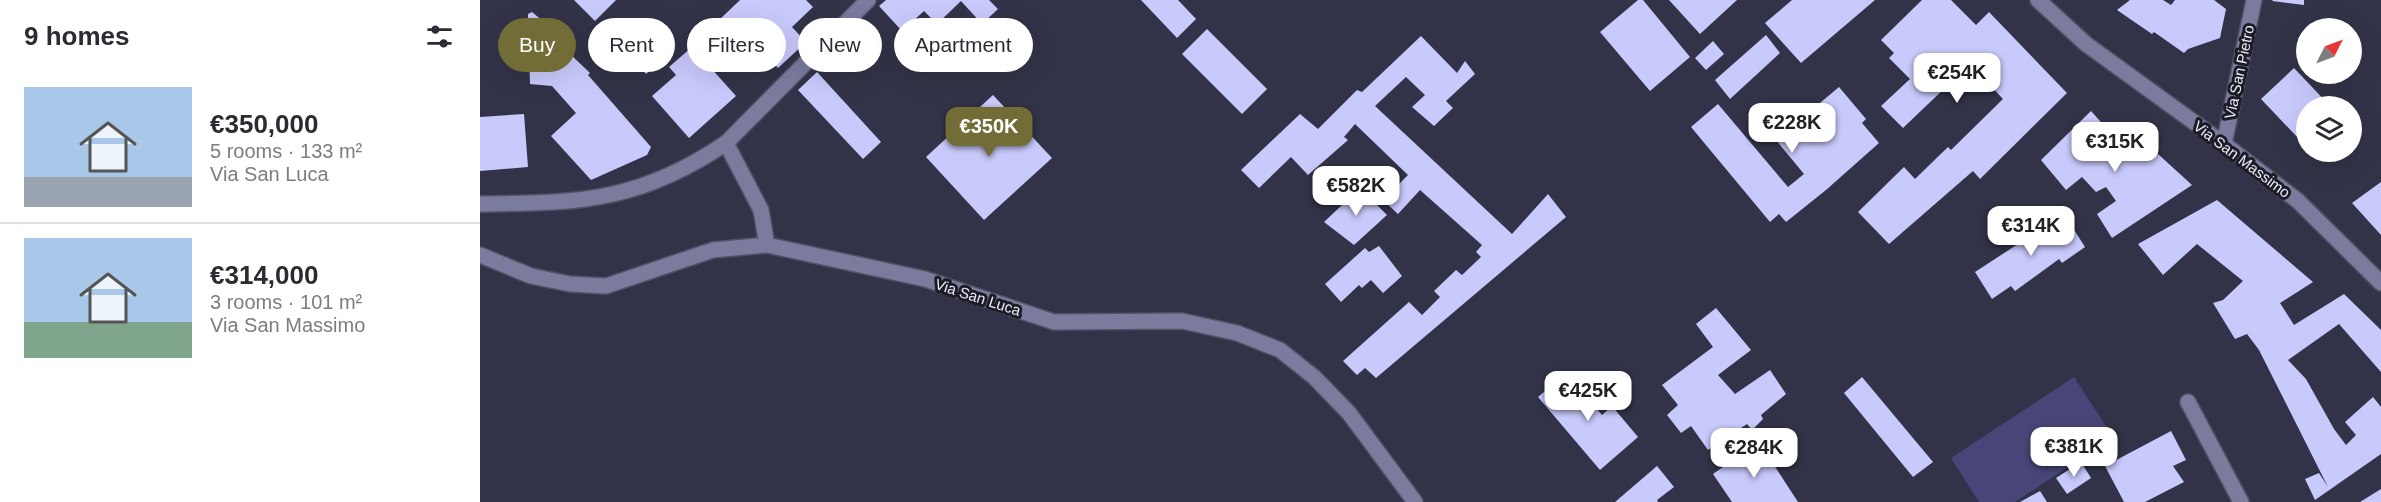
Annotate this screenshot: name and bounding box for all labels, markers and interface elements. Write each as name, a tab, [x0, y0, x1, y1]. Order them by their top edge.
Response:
chip: Buy	[498, 18, 576, 72]
chip: Rent	[588, 18, 675, 72]
chip: Filters	[687, 18, 786, 72]
chip: New	[798, 18, 882, 72]
chip: Apartment	[894, 18, 1033, 72]
north arrow	[2296, 18, 2362, 84]
map controls	[2296, 18, 2362, 162]
icon: filters	[423, 20, 456, 53]
text: 9 homes	[24, 21, 130, 51]
street label: Via San Pietro	[2221, 23, 2257, 121]
pin: €254K	[1915, 53, 1999, 104]
text: €254K	[1928, 61, 1986, 83]
button: layers	[2296, 96, 2362, 162]
pin: €228K	[1750, 103, 1834, 154]
pin: €350K	[947, 107, 1031, 158]
text: €350,000	[210, 109, 318, 139]
icon: home	[72, 111, 144, 183]
text: €228K	[1763, 111, 1821, 133]
text: €350K	[960, 115, 1018, 137]
street label: Via San Massimo	[2190, 117, 2294, 201]
pin: €315K	[2073, 122, 2157, 173]
text: €315K	[2086, 130, 2144, 152]
text: 5 rooms · 133 m²	[210, 140, 362, 162]
text: Via San Luca	[210, 163, 329, 185]
pin: €582K	[1314, 166, 1398, 217]
text: €582K	[1327, 174, 1385, 196]
pin: €314K	[1989, 206, 2073, 257]
text: €314K	[2002, 214, 2060, 236]
text: €314,000	[210, 260, 318, 290]
icon: home	[72, 262, 144, 334]
street label: Via San Luca	[933, 275, 1024, 319]
text: 3 rooms · 101 m²	[210, 291, 362, 313]
text: Via San Massimo	[210, 314, 365, 336]
pin: €425K	[1546, 371, 1630, 422]
text: €425K	[1559, 379, 1617, 401]
pin: €381K	[2032, 427, 2116, 478]
pin: €284K	[1712, 428, 1796, 479]
text: €381K	[2045, 435, 2103, 457]
text: €284K	[1725, 436, 1783, 458]

